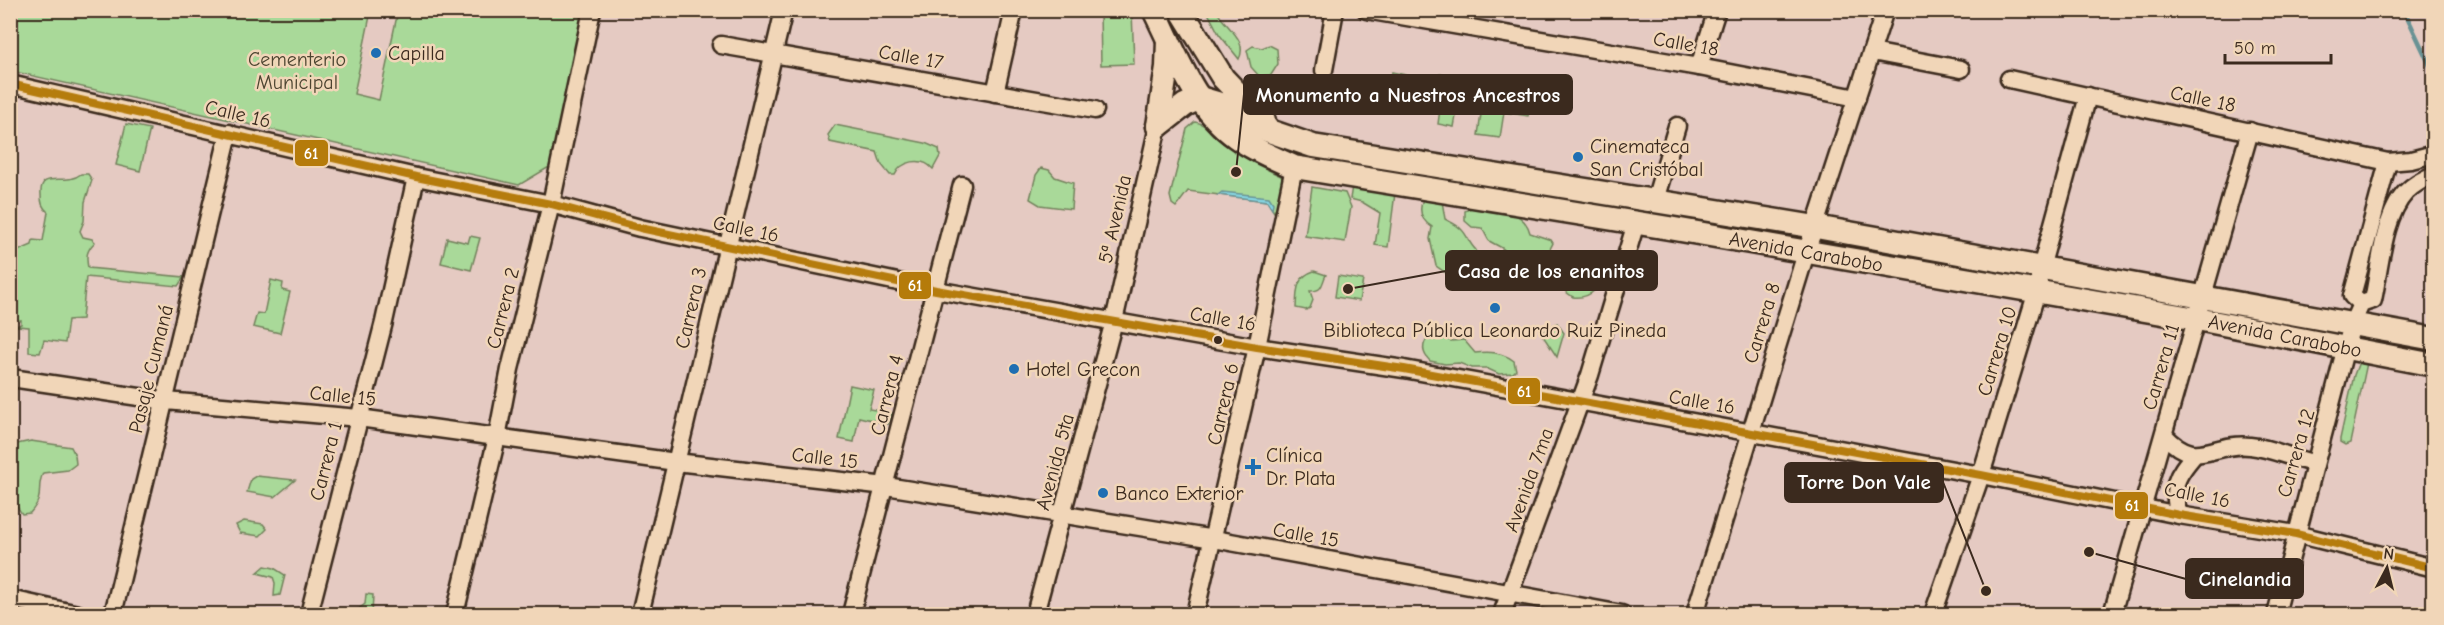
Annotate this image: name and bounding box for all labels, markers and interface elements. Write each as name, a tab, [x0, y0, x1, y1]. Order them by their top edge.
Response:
street label: Calle 18	[1651, 27, 1721, 61]
scale bar	[2225, 27, 2332, 65]
text: 50 m	[2234, 38, 2276, 59]
street label: Calle 17	[877, 40, 946, 74]
place label: Capilla	[388, 42, 445, 65]
marker: Capilla	[369, 46, 383, 60]
park label: Cementerio Municipal	[248, 48, 346, 94]
callout: Monumento a Nuestros Ancestros	[1244, 75, 1572, 114]
street label: Calle 18	[2168, 81, 2238, 117]
text: Monumento a Nuestros Ancestros	[1256, 83, 1560, 107]
street label: Calle 16	[203, 95, 273, 133]
place label: Cinemateca San Cristóbal	[1590, 135, 1703, 181]
line badge: 61	[294, 139, 329, 167]
text: 61	[304, 145, 318, 163]
marker: Cinemateca San Cristóbal	[1571, 150, 1585, 164]
street label: 5ª Avenida	[1094, 173, 1136, 265]
street label: Calle 16	[711, 211, 781, 247]
street label: Avenida Carabobo	[1727, 227, 1885, 277]
callout: Casa de los enanitos	[1446, 251, 1657, 290]
text: Casa de los enanitos	[1458, 259, 1644, 283]
street label: Carrera 2	[482, 265, 524, 351]
street label: Carrera 3	[670, 265, 712, 351]
line badge: 61	[898, 271, 932, 300]
text: 61	[908, 277, 922, 295]
street label: Carrera 8	[1739, 280, 1785, 366]
marker: Biblioteca Pública Leonardo Ruiz Pineda	[1488, 301, 1502, 315]
street label: Pasaje Cumaná	[124, 302, 178, 436]
street label: Calle 16	[1188, 302, 1258, 336]
street label: Carrera 10	[1972, 303, 2022, 399]
street label: Avenida Carabobo	[2206, 310, 2364, 362]
place label: Biblioteca Pública Leonardo Ruiz Pineda	[1323, 319, 1667, 342]
street label: Carrera 11	[2138, 321, 2184, 413]
unlabelled marker	[1212, 334, 1224, 346]
street label: Carrera 4	[866, 352, 908, 438]
place label: Hotel Grecon	[1026, 358, 1140, 381]
street label: Carrera 6	[1202, 361, 1244, 447]
marker: Hotel Grecon	[1007, 362, 1021, 376]
line badge: 61	[1507, 377, 1541, 405]
street label: Calle 15	[309, 381, 377, 411]
text: 61	[1517, 383, 1531, 401]
street label: Calle 16	[1667, 385, 1737, 419]
street label: Carrera 12	[2272, 406, 2320, 500]
street label: Avenida 5ta	[1031, 411, 1079, 513]
street label: Carrera 1	[305, 419, 347, 503]
street label: Avenida 7ma	[1500, 425, 1558, 535]
street label: Calle 15	[790, 443, 860, 473]
place label: Clínica Dr. Plata	[1266, 444, 1336, 490]
marker: Clínica Dr. Plata	[1244, 458, 1262, 476]
callout: Torre Don Vale	[1785, 463, 1943, 502]
text: Torre Don Vale	[1797, 470, 1931, 494]
street label: Calle 16	[2162, 477, 2232, 513]
place label: Banco Exterior	[1115, 482, 1243, 505]
marker: Banco Exterior	[1096, 486, 1110, 500]
line badge: 61	[2114, 491, 2149, 520]
text: 61	[2125, 497, 2139, 515]
street label: Calle 15	[1271, 518, 1341, 552]
north arrow	[2357, 538, 2417, 598]
text: N	[2382, 545, 2395, 564]
callout: Cinelandia	[2186, 559, 2303, 598]
text: Cinelandia	[2198, 567, 2292, 591]

